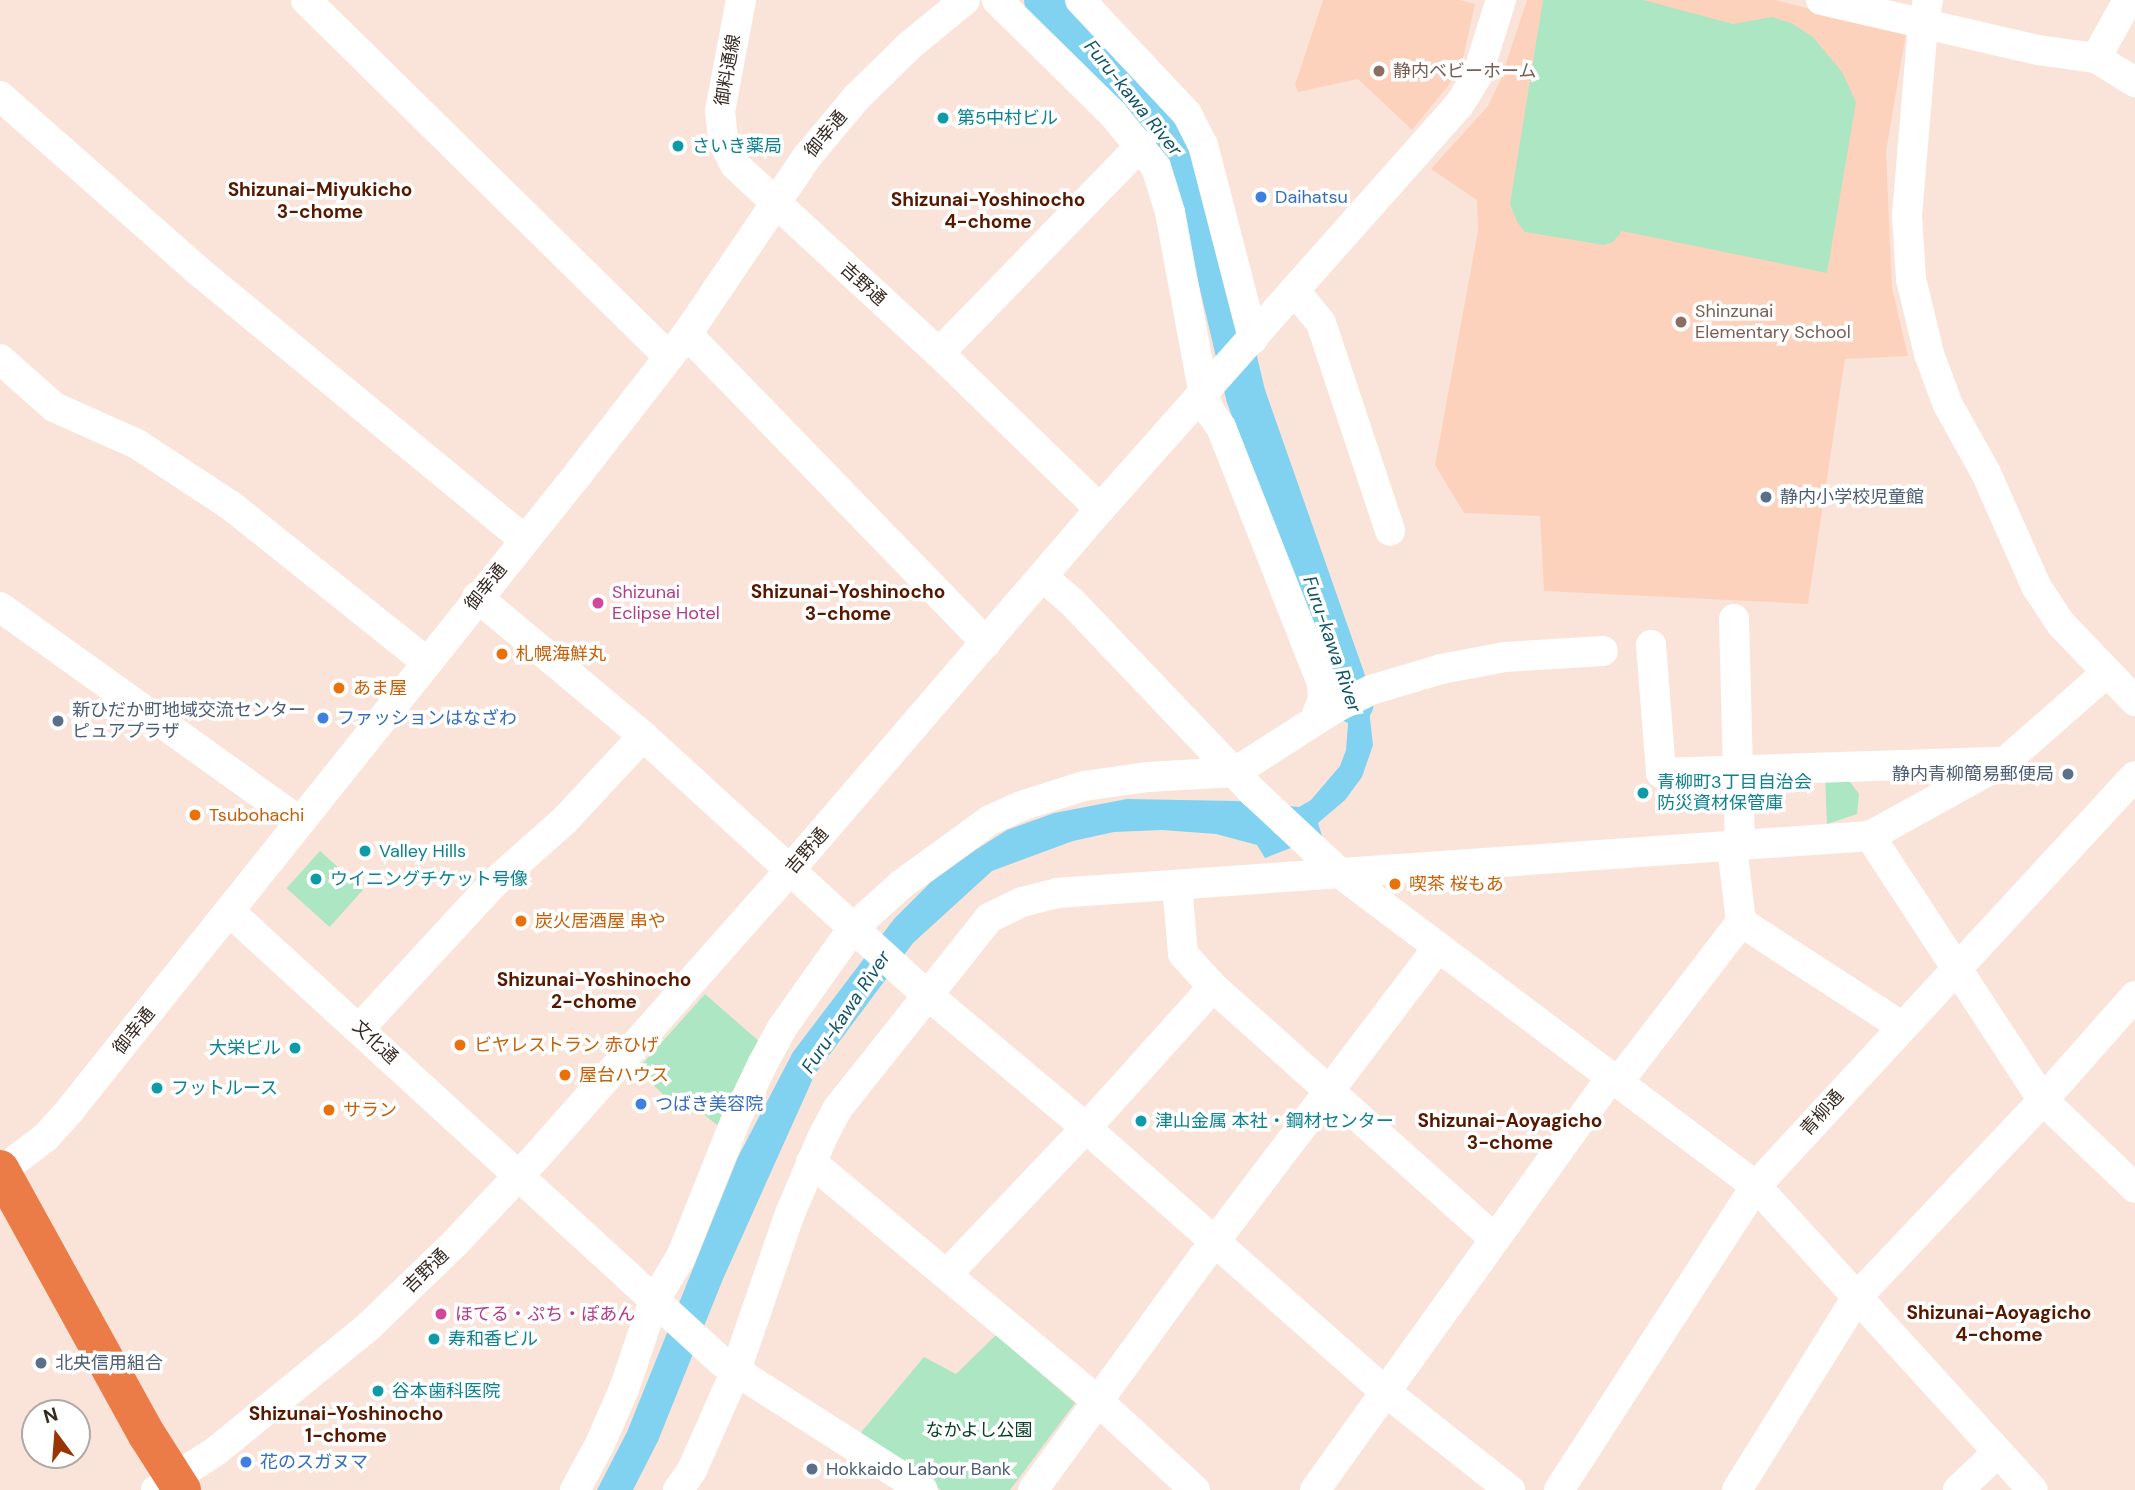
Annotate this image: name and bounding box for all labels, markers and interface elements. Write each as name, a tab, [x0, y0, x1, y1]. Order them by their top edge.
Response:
street label: 御料通線	[711, 33, 745, 107]
water label: Furu-kawa River	[1079, 35, 1187, 161]
place label: 静内ベビーホーム	[1393, 60, 1537, 82]
marker: 静内ベビーホーム	[1371, 63, 1387, 79]
street label: 御幸通	[800, 106, 852, 162]
place label: 第5中村ビル	[957, 107, 1058, 129]
marker: 第5中村ビル	[935, 110, 951, 126]
place label: さいき薬局	[692, 135, 782, 157]
marker: さいき薬局	[670, 138, 686, 154]
district label: Shizunai-Miyukicho 3-chome	[228, 179, 412, 223]
place label: Daihatsu	[1275, 186, 1348, 208]
district label: Shizunai-Yoshinocho 4-chome	[891, 189, 1085, 233]
marker: Daihatsu	[1253, 189, 1269, 205]
street label: 吉野通	[836, 258, 890, 310]
place label: Shinzunai Elementary School	[1695, 301, 1851, 344]
marker: Shinzunai Elementary School	[1673, 314, 1689, 330]
place label: 静内小学校児童館	[1780, 486, 1924, 508]
marker: 静内小学校児童館	[1758, 489, 1774, 505]
street label: 御幸通	[461, 559, 511, 615]
water label: Furu-kawa River	[1298, 573, 1366, 715]
district label: Shizunai-Yoshinocho 3-chome	[751, 581, 945, 625]
place label: Shizunai Eclipse Hotel	[612, 582, 720, 624]
marker: Shizunai Eclipse Hotel	[590, 595, 606, 611]
place label: 札幌海鮮丸	[516, 643, 606, 665]
marker: 札幌海鮮丸	[494, 646, 510, 662]
place label: あま屋	[353, 677, 407, 699]
marker: あま屋	[331, 680, 347, 696]
place label: 新ひだか町地域交流センター ピュアプラザ	[72, 700, 306, 742]
place label: ファッションはなざわ	[337, 707, 517, 729]
marker: ファッションはなざわ	[315, 710, 331, 726]
marker: 新ひだか町地域交流センター ピュアプラザ	[50, 713, 66, 729]
place label: 静内青柳簡易郵便局	[1892, 763, 2054, 785]
marker: 静内青柳簡易郵便局	[2060, 766, 2076, 782]
place label: 青柳町3丁目自治会 防災資材保管庫	[1657, 772, 1812, 814]
marker: 青柳町3丁目自治会 防災資材保管庫	[1635, 785, 1651, 801]
place label: Tsubohachi	[209, 804, 304, 826]
marker: Tsubohachi	[187, 807, 203, 823]
street label: 吉野通	[781, 824, 833, 878]
place label: Valley Hills	[379, 840, 466, 862]
marker: Valley Hills	[357, 843, 373, 859]
place label: ウイニングチケット号像	[330, 868, 528, 890]
marker: ウイニングチケット号像	[308, 871, 324, 887]
place label: 喫茶 桜もあ	[1409, 873, 1504, 895]
marker: 喫茶 桜もあ	[1387, 876, 1403, 892]
place label: 炭火居酒屋 串や	[535, 910, 666, 932]
marker: 炭火居酒屋 串や	[513, 913, 529, 929]
water label: Furu-kawa River	[797, 947, 895, 1077]
district label: Shizunai-Yoshinocho 2-chome	[497, 969, 691, 1013]
street label: 御幸通	[109, 1003, 159, 1059]
street label: 文化通	[348, 1016, 402, 1068]
place label: ビヤレストラン 赤ひげ	[474, 1034, 659, 1056]
place label: 大栄ビル	[209, 1037, 281, 1059]
marker: ビヤレストラン 赤ひげ	[452, 1037, 468, 1053]
marker: 大栄ビル	[287, 1040, 303, 1056]
place label: 屋台ハウス	[579, 1064, 669, 1086]
marker: 屋台ハウス	[557, 1067, 573, 1083]
place label: フットルース	[171, 1077, 279, 1099]
marker: フットルース	[149, 1080, 165, 1096]
street label: 青柳通	[1796, 1086, 1848, 1140]
place label: つばき美容院	[655, 1093, 763, 1115]
marker: つばき美容院	[633, 1096, 649, 1112]
place label: サラン	[343, 1099, 397, 1121]
marker: サラン	[321, 1102, 337, 1118]
place label: 津山金属 本社・鋼材センター	[1155, 1110, 1394, 1132]
district label: Shizunai-Aoyagicho 3-chome	[1418, 1110, 1602, 1154]
marker: 津山金属 本社・鋼材センター	[1133, 1113, 1149, 1129]
street label: 吉野通	[399, 1244, 453, 1298]
district label: Shizunai-Aoyagicho 4-chome	[1907, 1302, 2091, 1346]
place label: ほてる・ぷち・ぽあん	[455, 1303, 635, 1325]
marker: ほてる・ぷち・ぽあん	[433, 1306, 449, 1322]
place label: 寿和香ビル	[448, 1328, 538, 1350]
marker: 寿和香ビル	[426, 1331, 442, 1347]
place label: 北央信用組合	[55, 1352, 163, 1374]
marker: 北央信用組合	[33, 1355, 49, 1371]
place label: 谷本歯科医院	[392, 1380, 500, 1402]
marker: 谷本歯科医院	[370, 1383, 386, 1399]
north arrow	[21, 1399, 91, 1469]
text: N	[41, 1401, 61, 1429]
district label: Shizunai-Yoshinocho 1-chome	[249, 1403, 443, 1447]
park label: なかよし公園	[925, 1419, 1033, 1441]
place label: 花のスガヌマ	[260, 1451, 368, 1473]
marker: 花のスガヌマ	[238, 1454, 254, 1470]
place label: Hokkaido Labour Bank	[826, 1458, 1011, 1480]
marker: Hokkaido Labour Bank	[804, 1461, 820, 1477]

